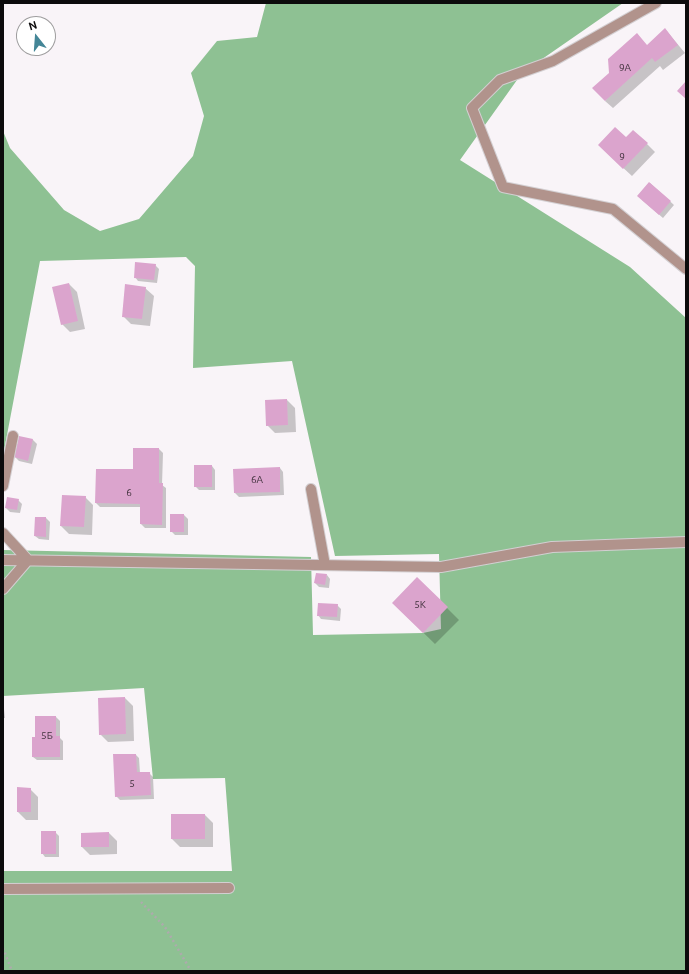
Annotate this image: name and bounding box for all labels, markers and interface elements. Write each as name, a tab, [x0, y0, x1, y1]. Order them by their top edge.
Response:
north arrow	[16, 16, 56, 56]
text: N	[27, 19, 38, 32]
house number: 9А	[619, 62, 631, 74]
house number: 9	[619, 151, 625, 163]
house number: 6А	[251, 474, 263, 486]
house number: 6	[126, 487, 132, 499]
house number: 5К	[414, 599, 426, 611]
house number: 5Б	[41, 730, 53, 742]
house number: 5	[129, 778, 135, 790]

